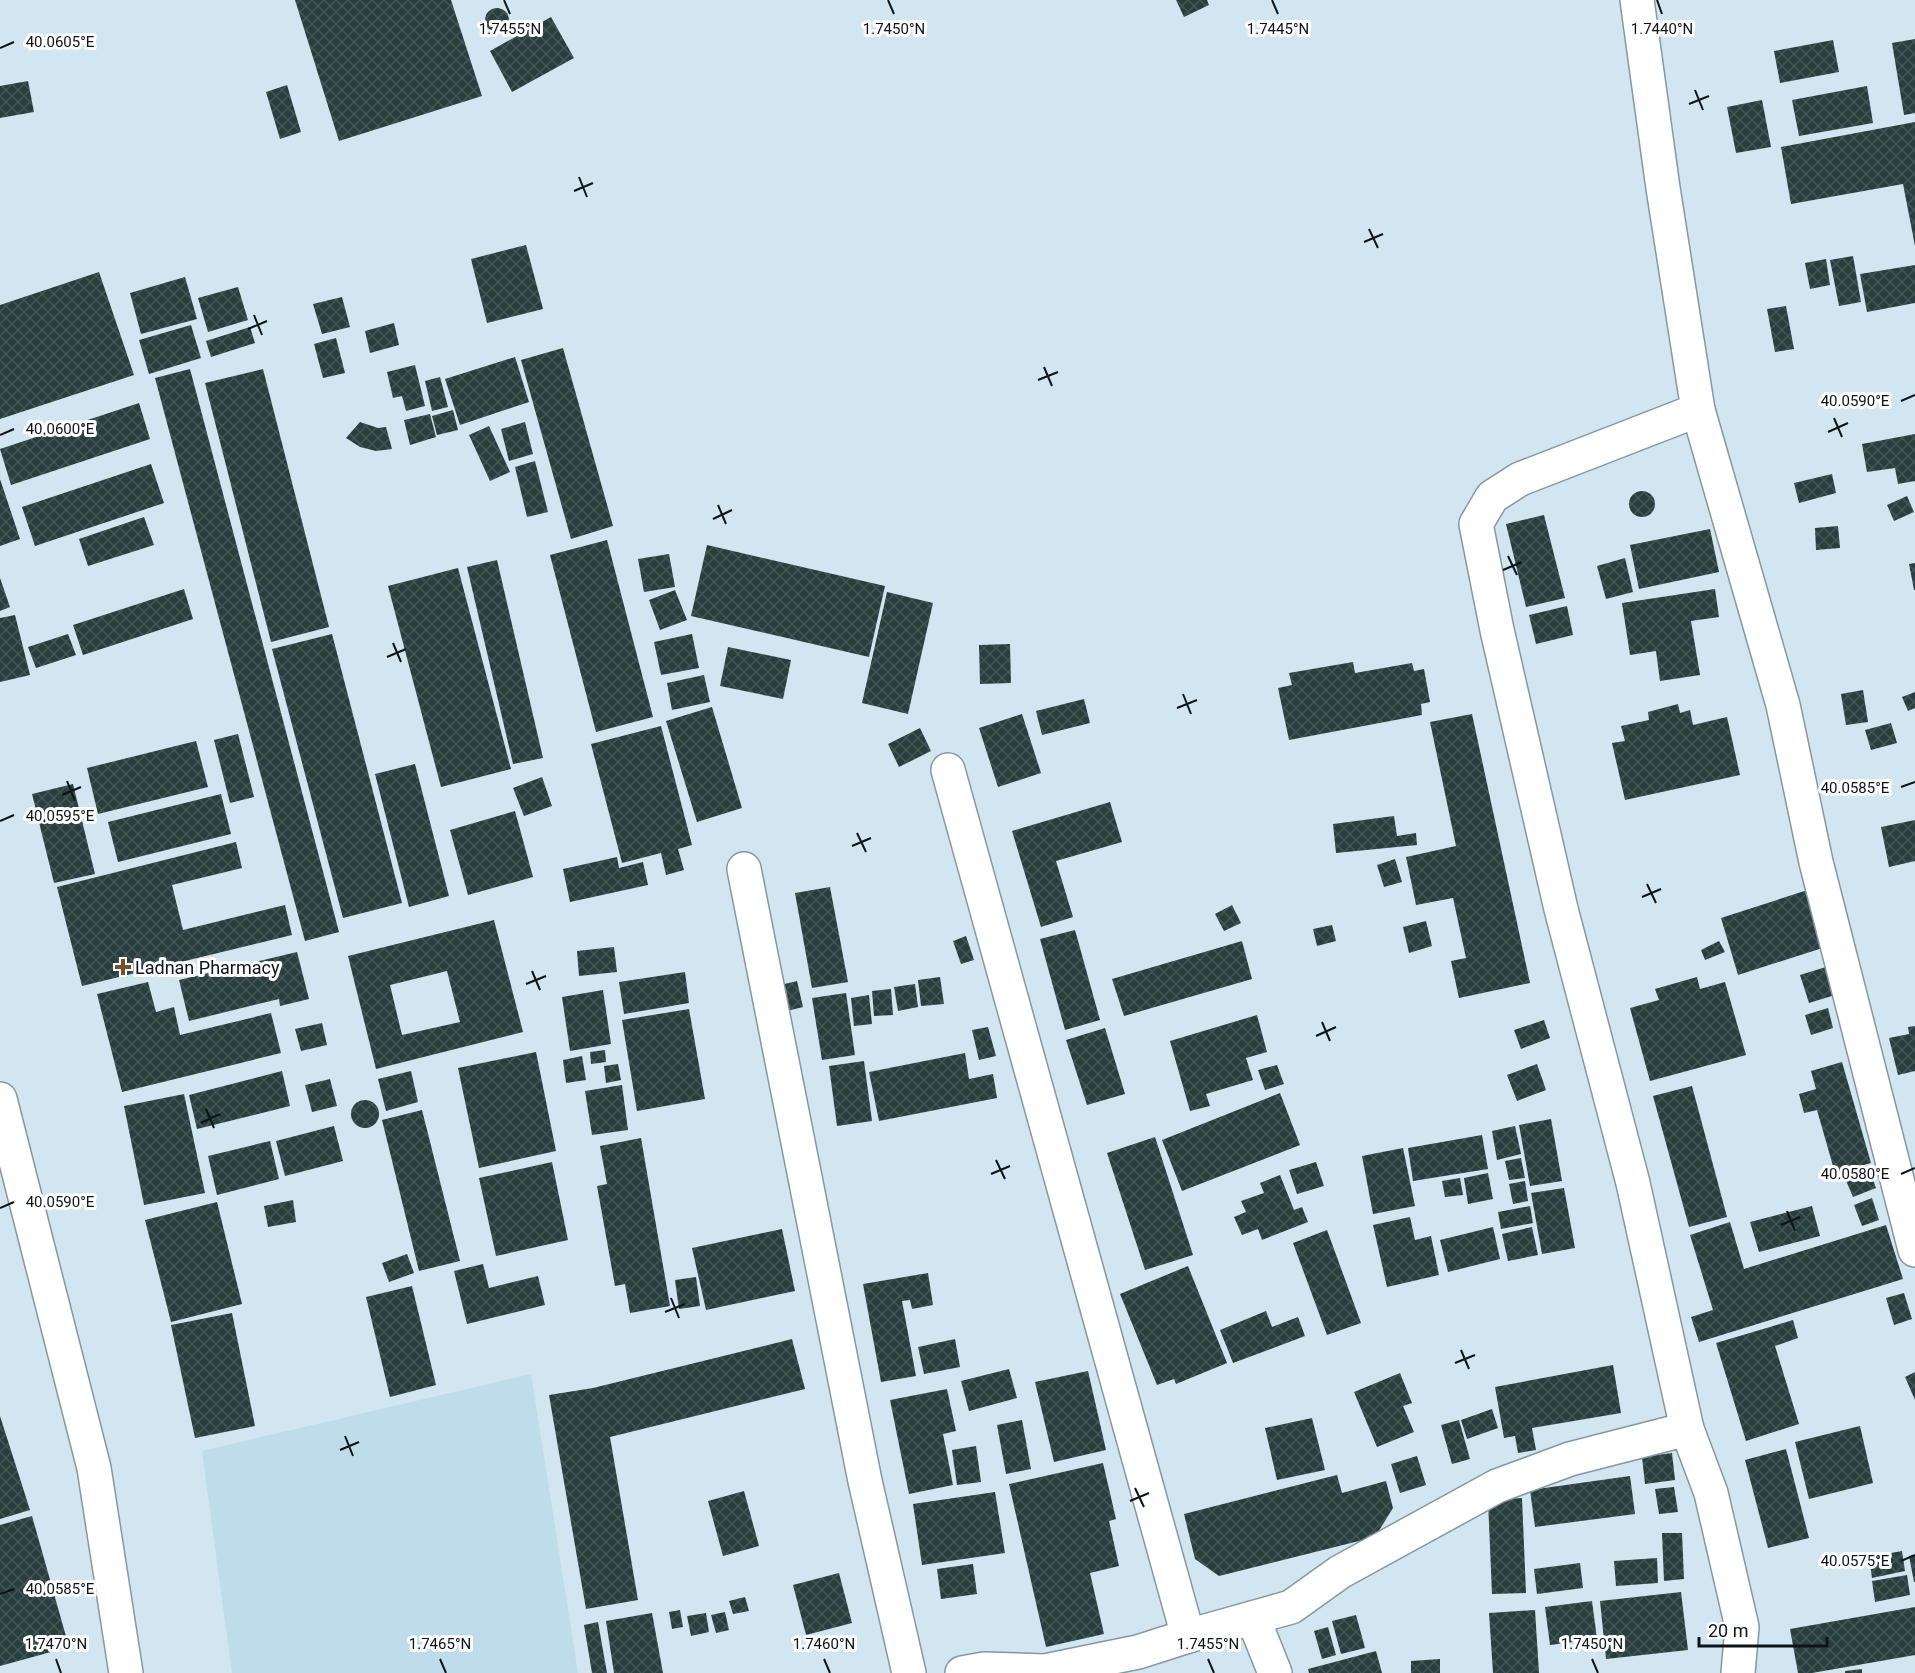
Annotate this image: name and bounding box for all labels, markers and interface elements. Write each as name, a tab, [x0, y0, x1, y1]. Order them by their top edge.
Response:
text: 1.7455°N	[479, 20, 541, 38]
text: 1.7450°N	[863, 20, 925, 38]
text: 1.7445°N	[1247, 20, 1309, 38]
text: 1.7440°N	[1631, 20, 1693, 38]
text: 40.0605°E	[26, 33, 95, 51]
text: 40.0590°E	[1821, 392, 1890, 410]
text: 40.0600°E	[26, 420, 95, 438]
text: 40.0585°E	[1821, 779, 1890, 797]
text: 40.0595°E	[26, 807, 95, 825]
place label: Ladnan Pharmacy	[135, 957, 280, 978]
marker: Ladnan Pharmacy	[116, 960, 130, 974]
text: 40.0580°E	[1821, 1165, 1890, 1183]
text: 40.0590°E	[26, 1193, 95, 1211]
text: 40.0575°E	[1821, 1552, 1890, 1570]
text: 40.0585°E	[26, 1580, 95, 1598]
scale bar	[1699, 1610, 1826, 1648]
text: 20 m	[1708, 1620, 1748, 1641]
text: 1.7470°N	[25, 1635, 87, 1653]
text: 1.7465°N	[409, 1635, 471, 1653]
text: 1.7460°N	[793, 1635, 855, 1653]
text: 1.7455°N	[1177, 1635, 1239, 1653]
text: 1.7450°N	[1561, 1635, 1623, 1653]

